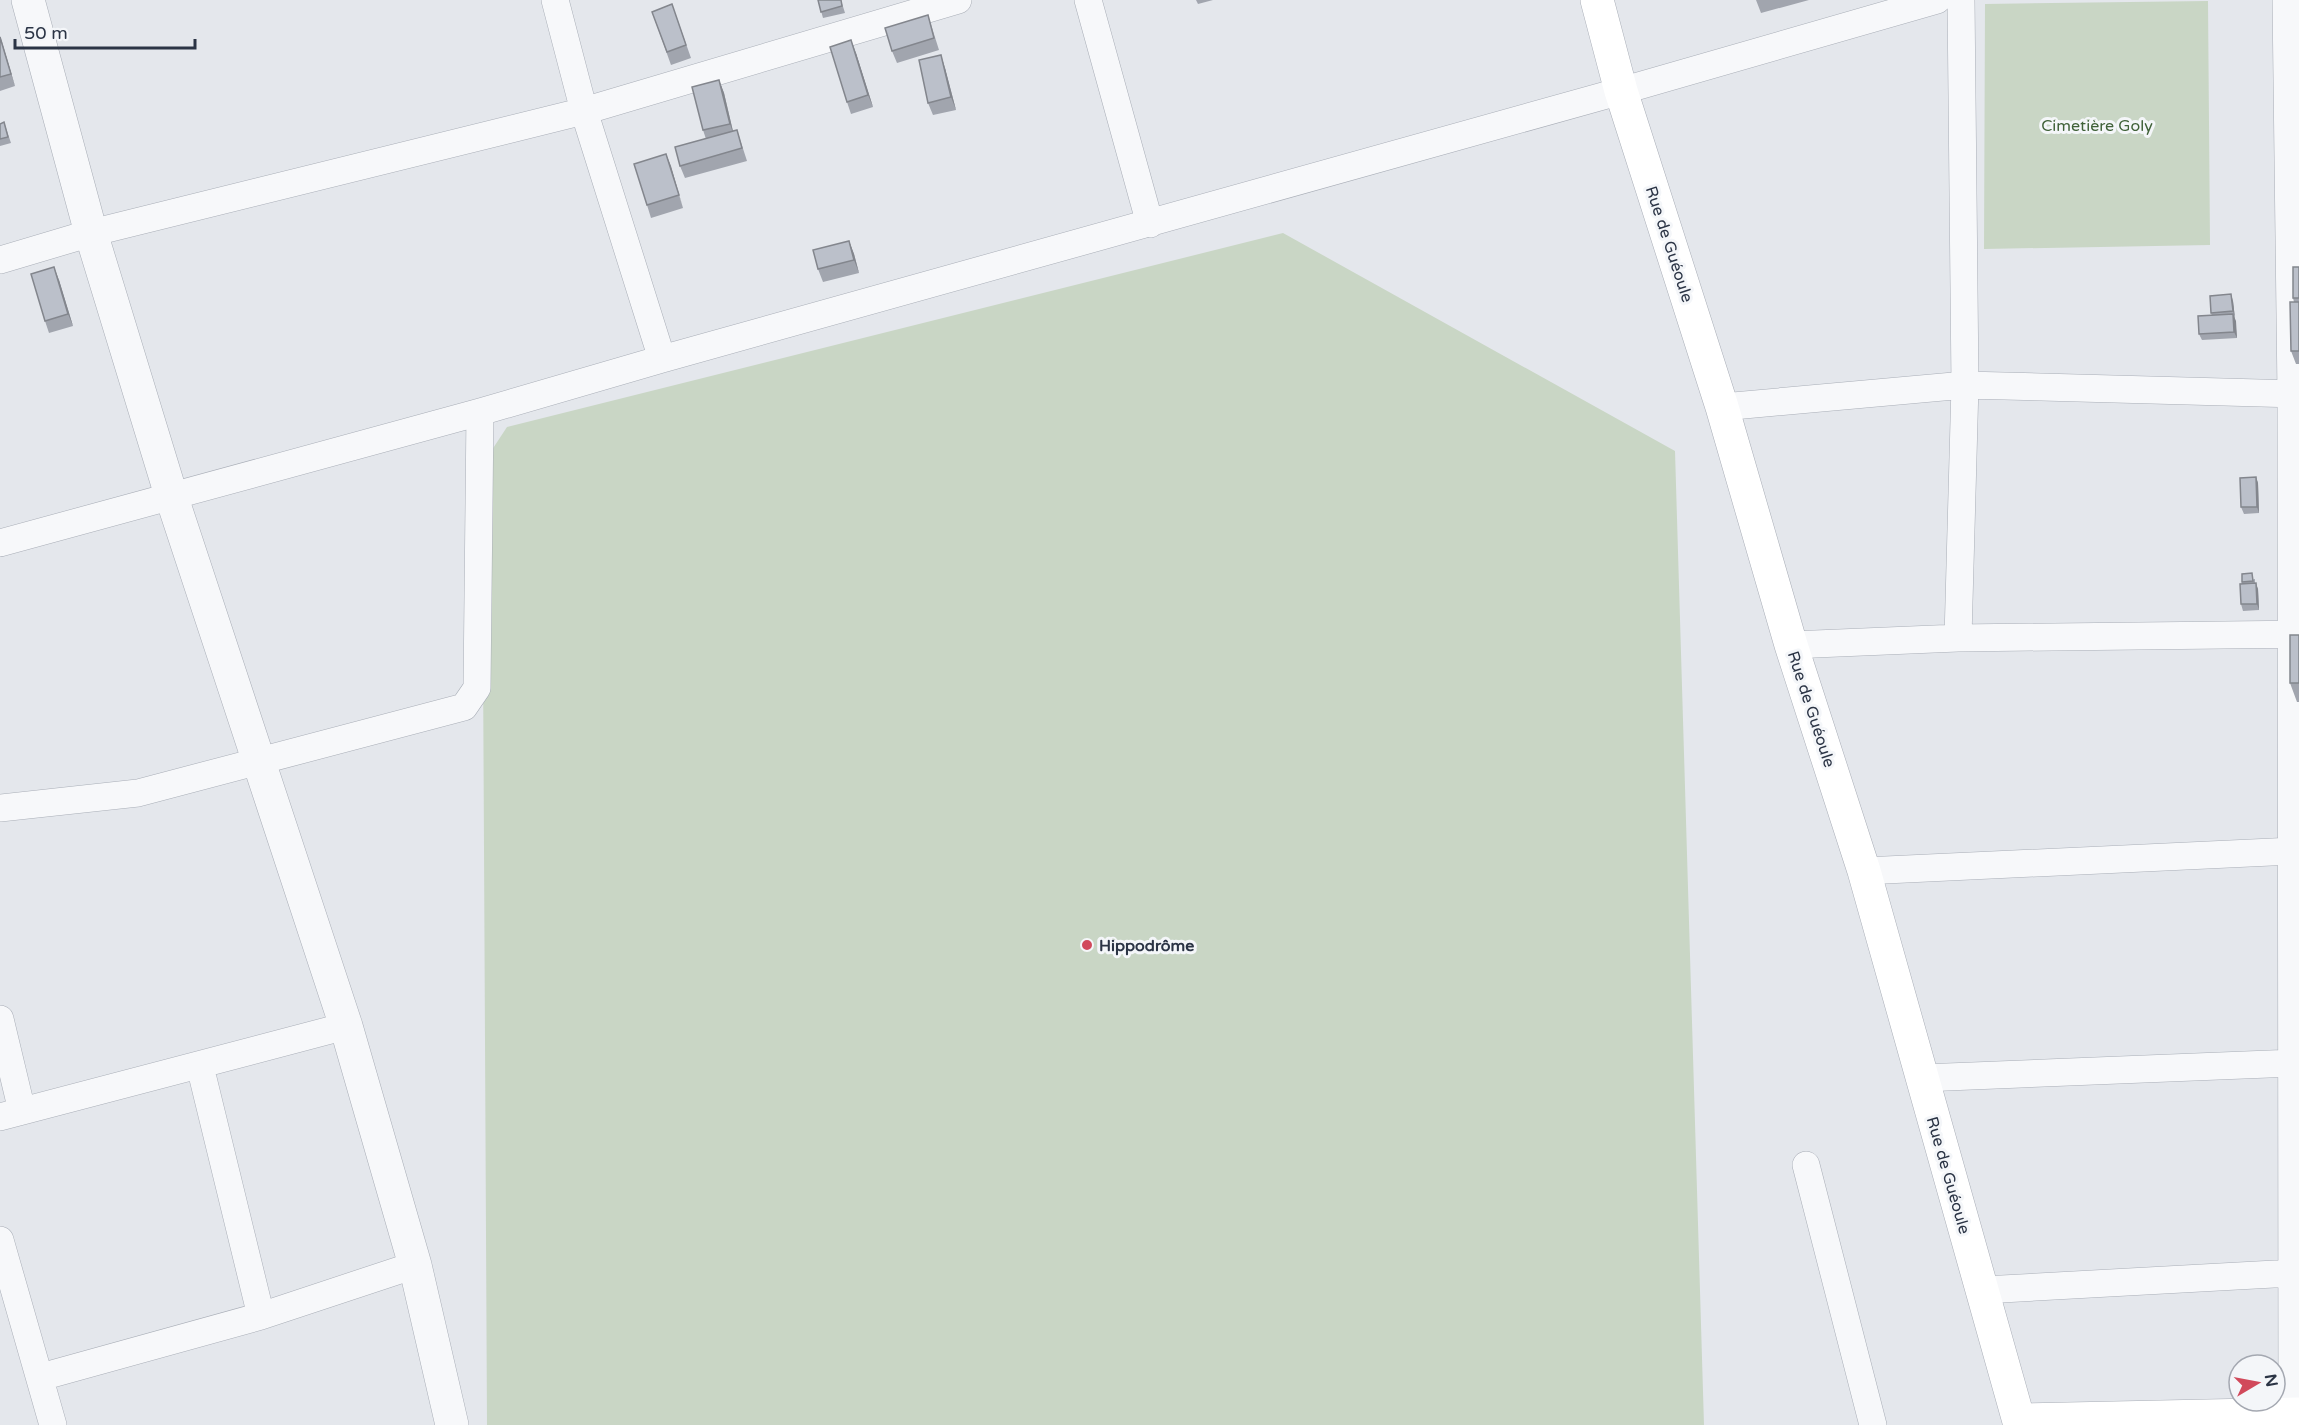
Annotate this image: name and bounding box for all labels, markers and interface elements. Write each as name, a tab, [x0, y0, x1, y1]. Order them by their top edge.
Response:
scale bar	[15, 12, 195, 50]
text: 50 m	[24, 22, 68, 44]
park label: Cimetière Goly	[2041, 116, 2153, 136]
street label: Rue de Guéoule	[1641, 184, 1697, 305]
street label: Rue de Guéoule	[1783, 649, 1839, 770]
place label: Hippodrôme	[1099, 936, 1194, 956]
marker: Hippodrôme	[1080, 938, 1094, 952]
street label: Rue de Guéoule	[1922, 1114, 1974, 1236]
north arrow	[2227, 1353, 2287, 1413]
text: N	[2260, 1373, 2282, 1389]

